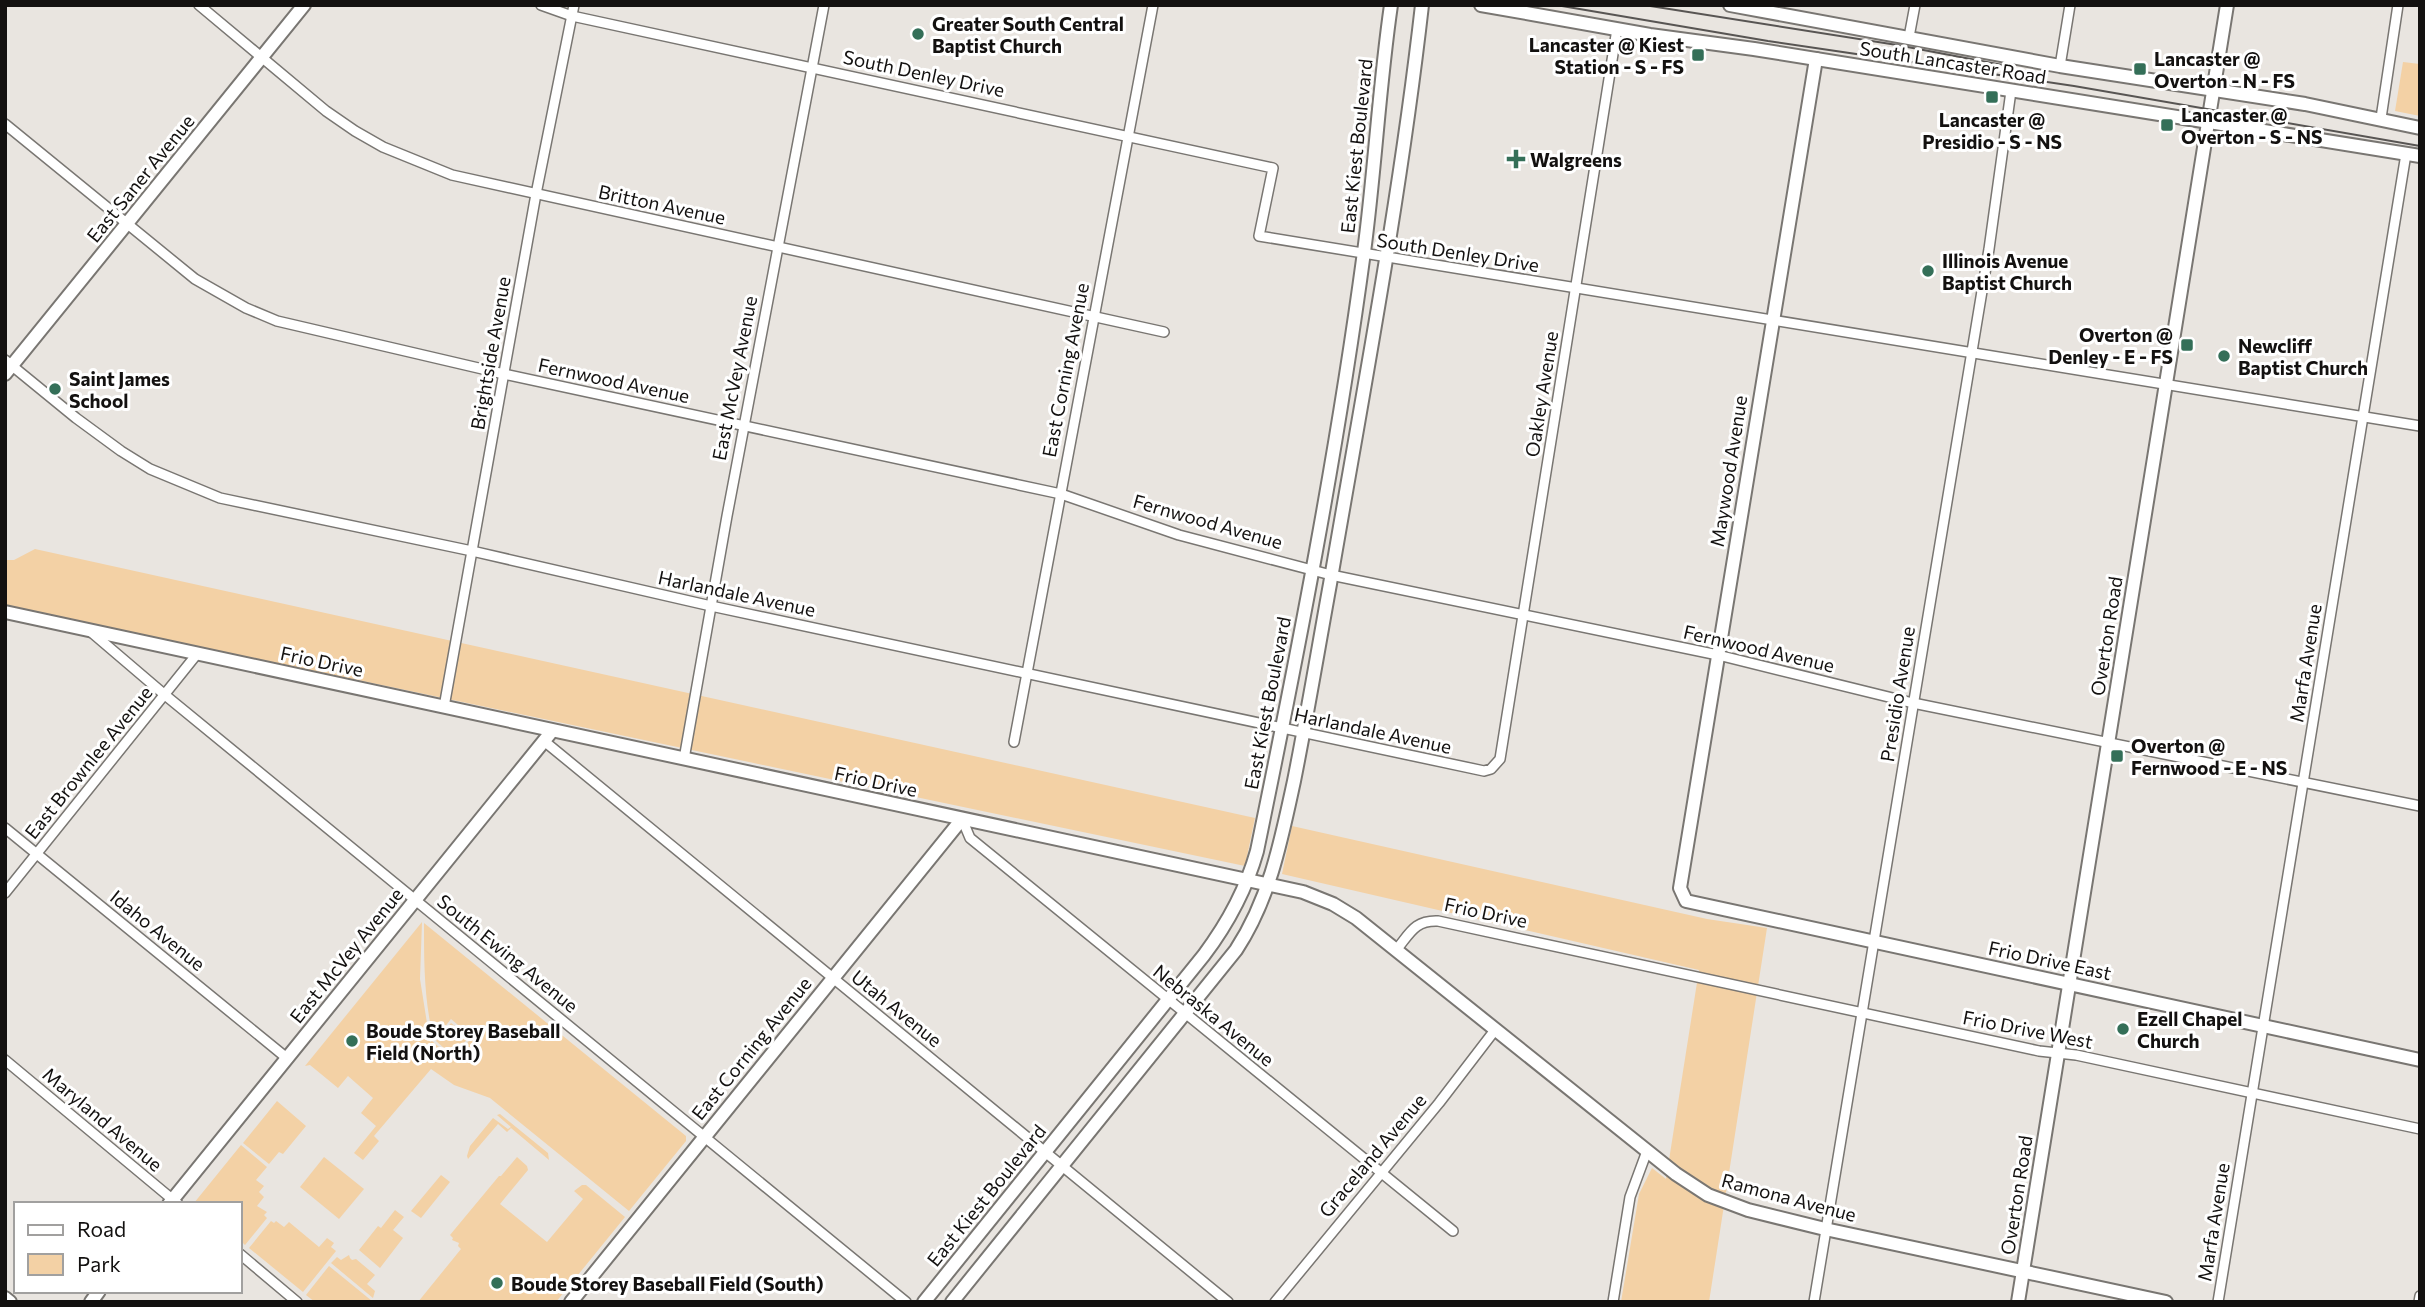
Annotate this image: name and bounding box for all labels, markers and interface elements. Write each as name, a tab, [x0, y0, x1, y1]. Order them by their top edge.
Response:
place label: Greater South Central Baptist Church	[932, 12, 1124, 57]
marker: Greater South Central Baptist Church	[910, 26, 926, 42]
place label: Lancaster @ Kiest Station - S - FS	[1529, 33, 1684, 78]
street label: South Lancaster Road	[1858, 36, 2048, 88]
street label: South Denley Drive	[841, 45, 1007, 101]
marker: Lancaster @ Kiest Station - S - FS	[1690, 47, 1706, 63]
place label: Lancaster @ Overton - N - FS	[2154, 47, 2295, 92]
street label: East Kiest Boulevard	[1335, 58, 1377, 234]
marker: Lancaster @ Overton - N - FS	[2132, 61, 2148, 77]
marker: Lancaster @ Presidio - S - NS	[1984, 89, 2000, 105]
place label: Lancaster @ Overton - S - NS	[2181, 103, 2322, 148]
place label: Lancaster @ Presidio - S - NS	[1922, 108, 2062, 153]
street label: East Saner Avenue	[81, 109, 199, 247]
marker: Lancaster @ Overton - S - NS	[2159, 117, 2175, 133]
place label: Walgreens	[1530, 148, 1622, 171]
marker: Walgreens	[1508, 151, 1524, 167]
street label: Britton Avenue	[596, 179, 728, 229]
street label: South Denley Drive	[1375, 228, 1541, 276]
place label: Illinois Avenue Baptist Church	[1942, 249, 2072, 294]
marker: Illinois Avenue Baptist Church	[1920, 263, 1936, 279]
street label: Brightside Avenue	[465, 275, 515, 431]
street label: East Corning Avenue	[1037, 281, 1093, 459]
street label: East McVey Avenue	[707, 294, 761, 462]
place label: Overton @ Denley - E - FS	[2048, 323, 2173, 368]
street label: Oakley Avenue	[1520, 329, 1562, 459]
place label: Newcliff Baptist Church	[2238, 334, 2368, 379]
marker: Overton @ Denley - E - FS	[2179, 337, 2195, 353]
marker: Newcliff Baptist Church	[2216, 348, 2232, 364]
street label: Fernwood Avenue	[536, 353, 692, 407]
place label: Saint James School	[69, 367, 170, 412]
marker: Saint James School	[47, 381, 63, 397]
street label: Maywood Avenue	[1705, 394, 1751, 548]
street label: Fernwood Avenue	[1131, 489, 1285, 553]
street label: Harlandale Avenue	[656, 565, 818, 621]
street label: Overton Road	[2085, 575, 2127, 697]
street label: Marfa Avenue	[2284, 602, 2326, 724]
street label: East Kiest Boulevard	[1239, 615, 1295, 791]
street label: Fernwood Avenue	[1681, 619, 1837, 677]
street label: Presidio Avenue	[1875, 625, 1919, 763]
street label: Frio Drive	[279, 641, 365, 681]
street label: East Brownlee Avenue	[19, 681, 157, 843]
street label: Harlandale Avenue	[1292, 702, 1454, 758]
place label: Overton @ Fernwood - E - NS	[2131, 734, 2287, 779]
marker: Overton @ Fernwood - E - NS	[2109, 748, 2125, 764]
street label: Frio Drive	[833, 761, 919, 801]
street label: East McVey Avenue	[284, 883, 408, 1027]
street label: Idaho Avenue	[106, 885, 210, 975]
street label: South Ewing Avenue	[433, 889, 583, 1017]
street label: Frio Drive	[1443, 892, 1529, 932]
street label: Frio Drive East	[1986, 936, 2114, 984]
street label: Nebraska Avenue	[1149, 959, 1279, 1071]
street label: Utah Avenue	[847, 965, 947, 1051]
street label: East Corning Avenue	[686, 972, 816, 1124]
street label: Frio Drive West	[1961, 1005, 2095, 1053]
place label: Ezell Chapel Church	[2137, 1007, 2242, 1052]
place label: Boude Storey Baseball Field (North)	[366, 1019, 560, 1064]
marker: Ezell Chapel Church	[2115, 1021, 2131, 1037]
marker: Boude Storey Baseball Field (North)	[344, 1033, 360, 1049]
street label: Maryland Avenue	[39, 1062, 167, 1176]
street label: Graceland Avenue	[1314, 1089, 1430, 1221]
street label: East Kiest Boulevard	[922, 1120, 1050, 1270]
street label: Overton Road	[1995, 1134, 2037, 1256]
street label: Marfa Avenue	[2192, 1161, 2234, 1283]
street label: Ramona Avenue	[1719, 1168, 1859, 1226]
legend	[14, 1202, 242, 1293]
text: Road	[77, 1216, 126, 1241]
text: Park	[77, 1251, 121, 1276]
place label: Boude Storey Baseball Field (South)	[511, 1272, 824, 1295]
marker: Boude Storey Baseball Field (South)	[489, 1275, 505, 1291]

